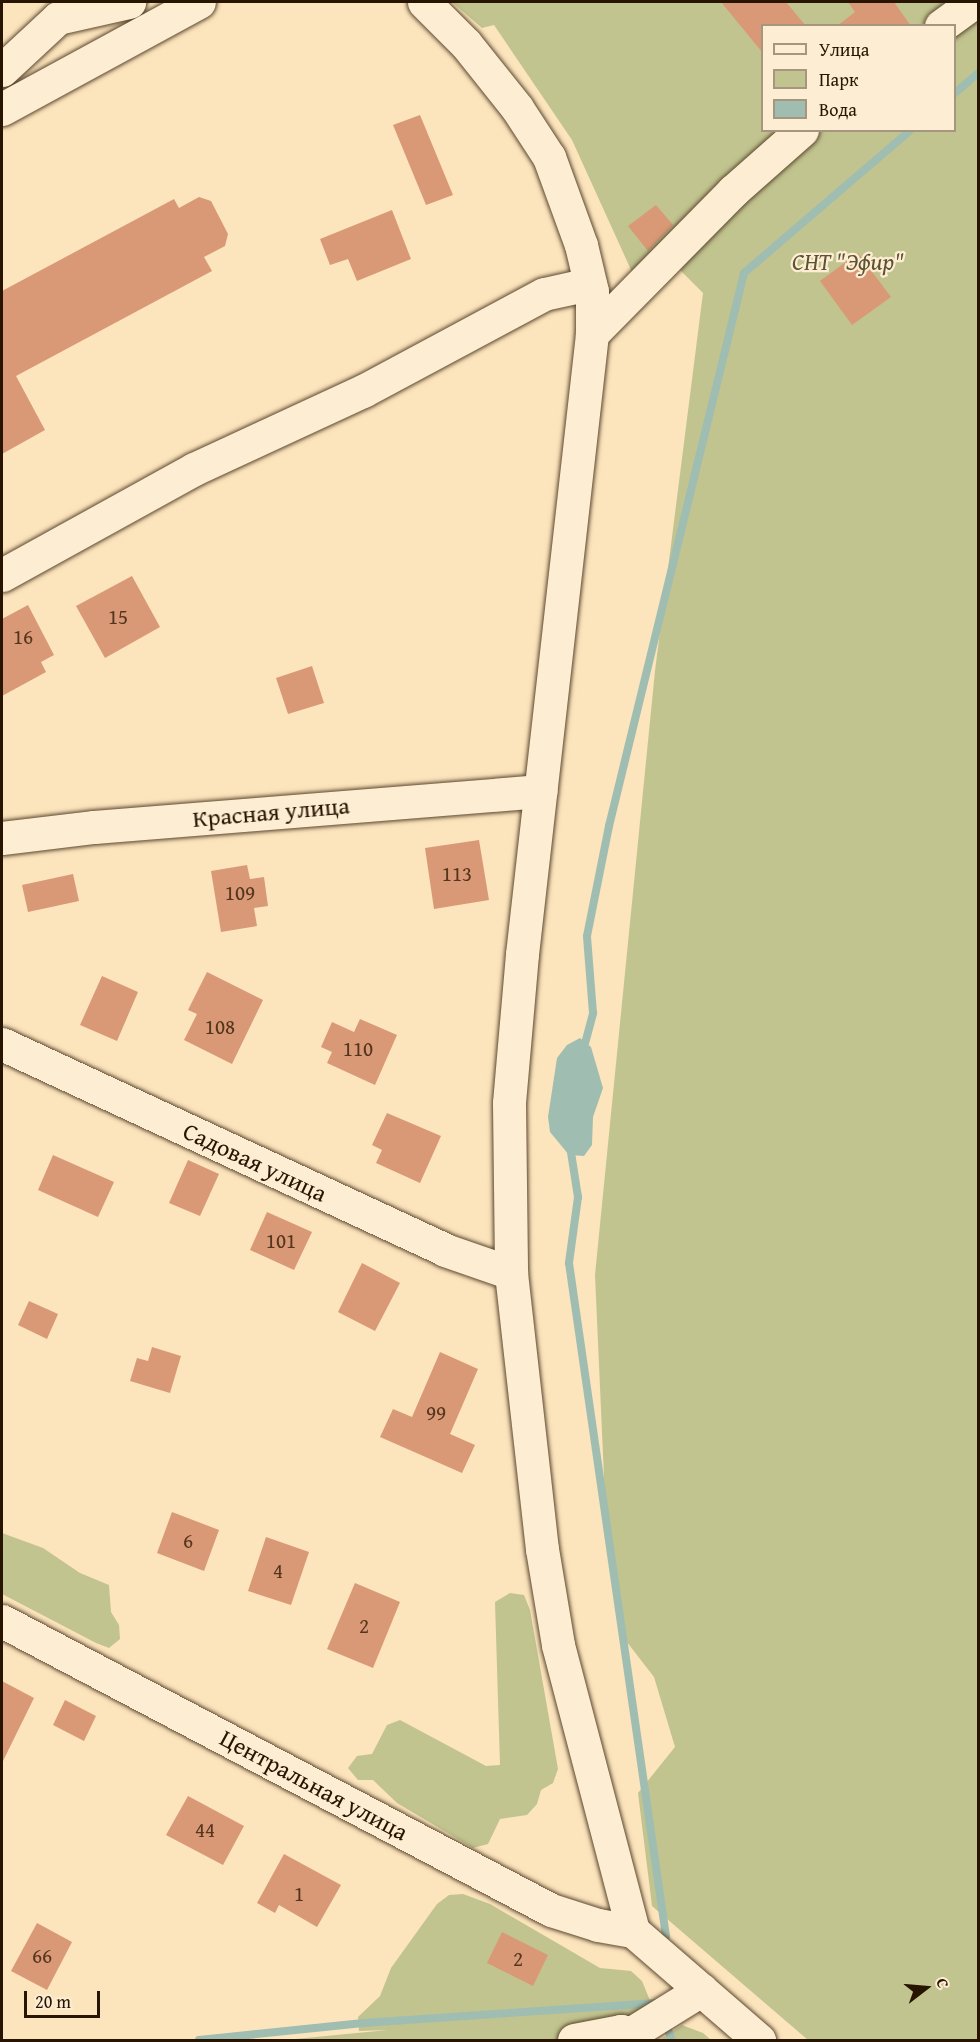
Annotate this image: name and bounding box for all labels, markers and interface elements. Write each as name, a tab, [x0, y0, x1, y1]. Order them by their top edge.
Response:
legend	[761, 24, 956, 132]
text: Улица	[819, 36, 869, 63]
text: Парк	[819, 66, 858, 93]
text: Вода	[819, 96, 857, 123]
park label: СНТ "Эфир"	[792, 248, 904, 276]
house number: 15	[108, 604, 128, 630]
house number: 16	[13, 624, 33, 650]
street label: Красная улица	[191, 791, 351, 833]
house number: 113	[442, 861, 472, 887]
house number: 109	[225, 880, 255, 906]
house number: 108	[205, 1014, 235, 1040]
house number: 110	[343, 1036, 373, 1062]
street label: Садовая улица	[179, 1116, 331, 1208]
house number: 101	[266, 1228, 296, 1254]
house number: 99	[426, 1400, 446, 1426]
house number: 6	[183, 1528, 193, 1554]
house number: 4	[273, 1558, 283, 1584]
house number: 2	[359, 1613, 369, 1639]
street label: Центральная улица	[215, 1723, 413, 1847]
house number: 44	[195, 1817, 215, 1843]
house number: 1	[294, 1881, 304, 1907]
house number: 66	[32, 1943, 52, 1969]
house number: 2	[513, 1946, 523, 1972]
north arrow	[896, 1958, 956, 2018]
text: С	[931, 1975, 956, 1991]
scale bar	[27, 1979, 104, 2017]
text: 20 m	[35, 1988, 71, 2015]

